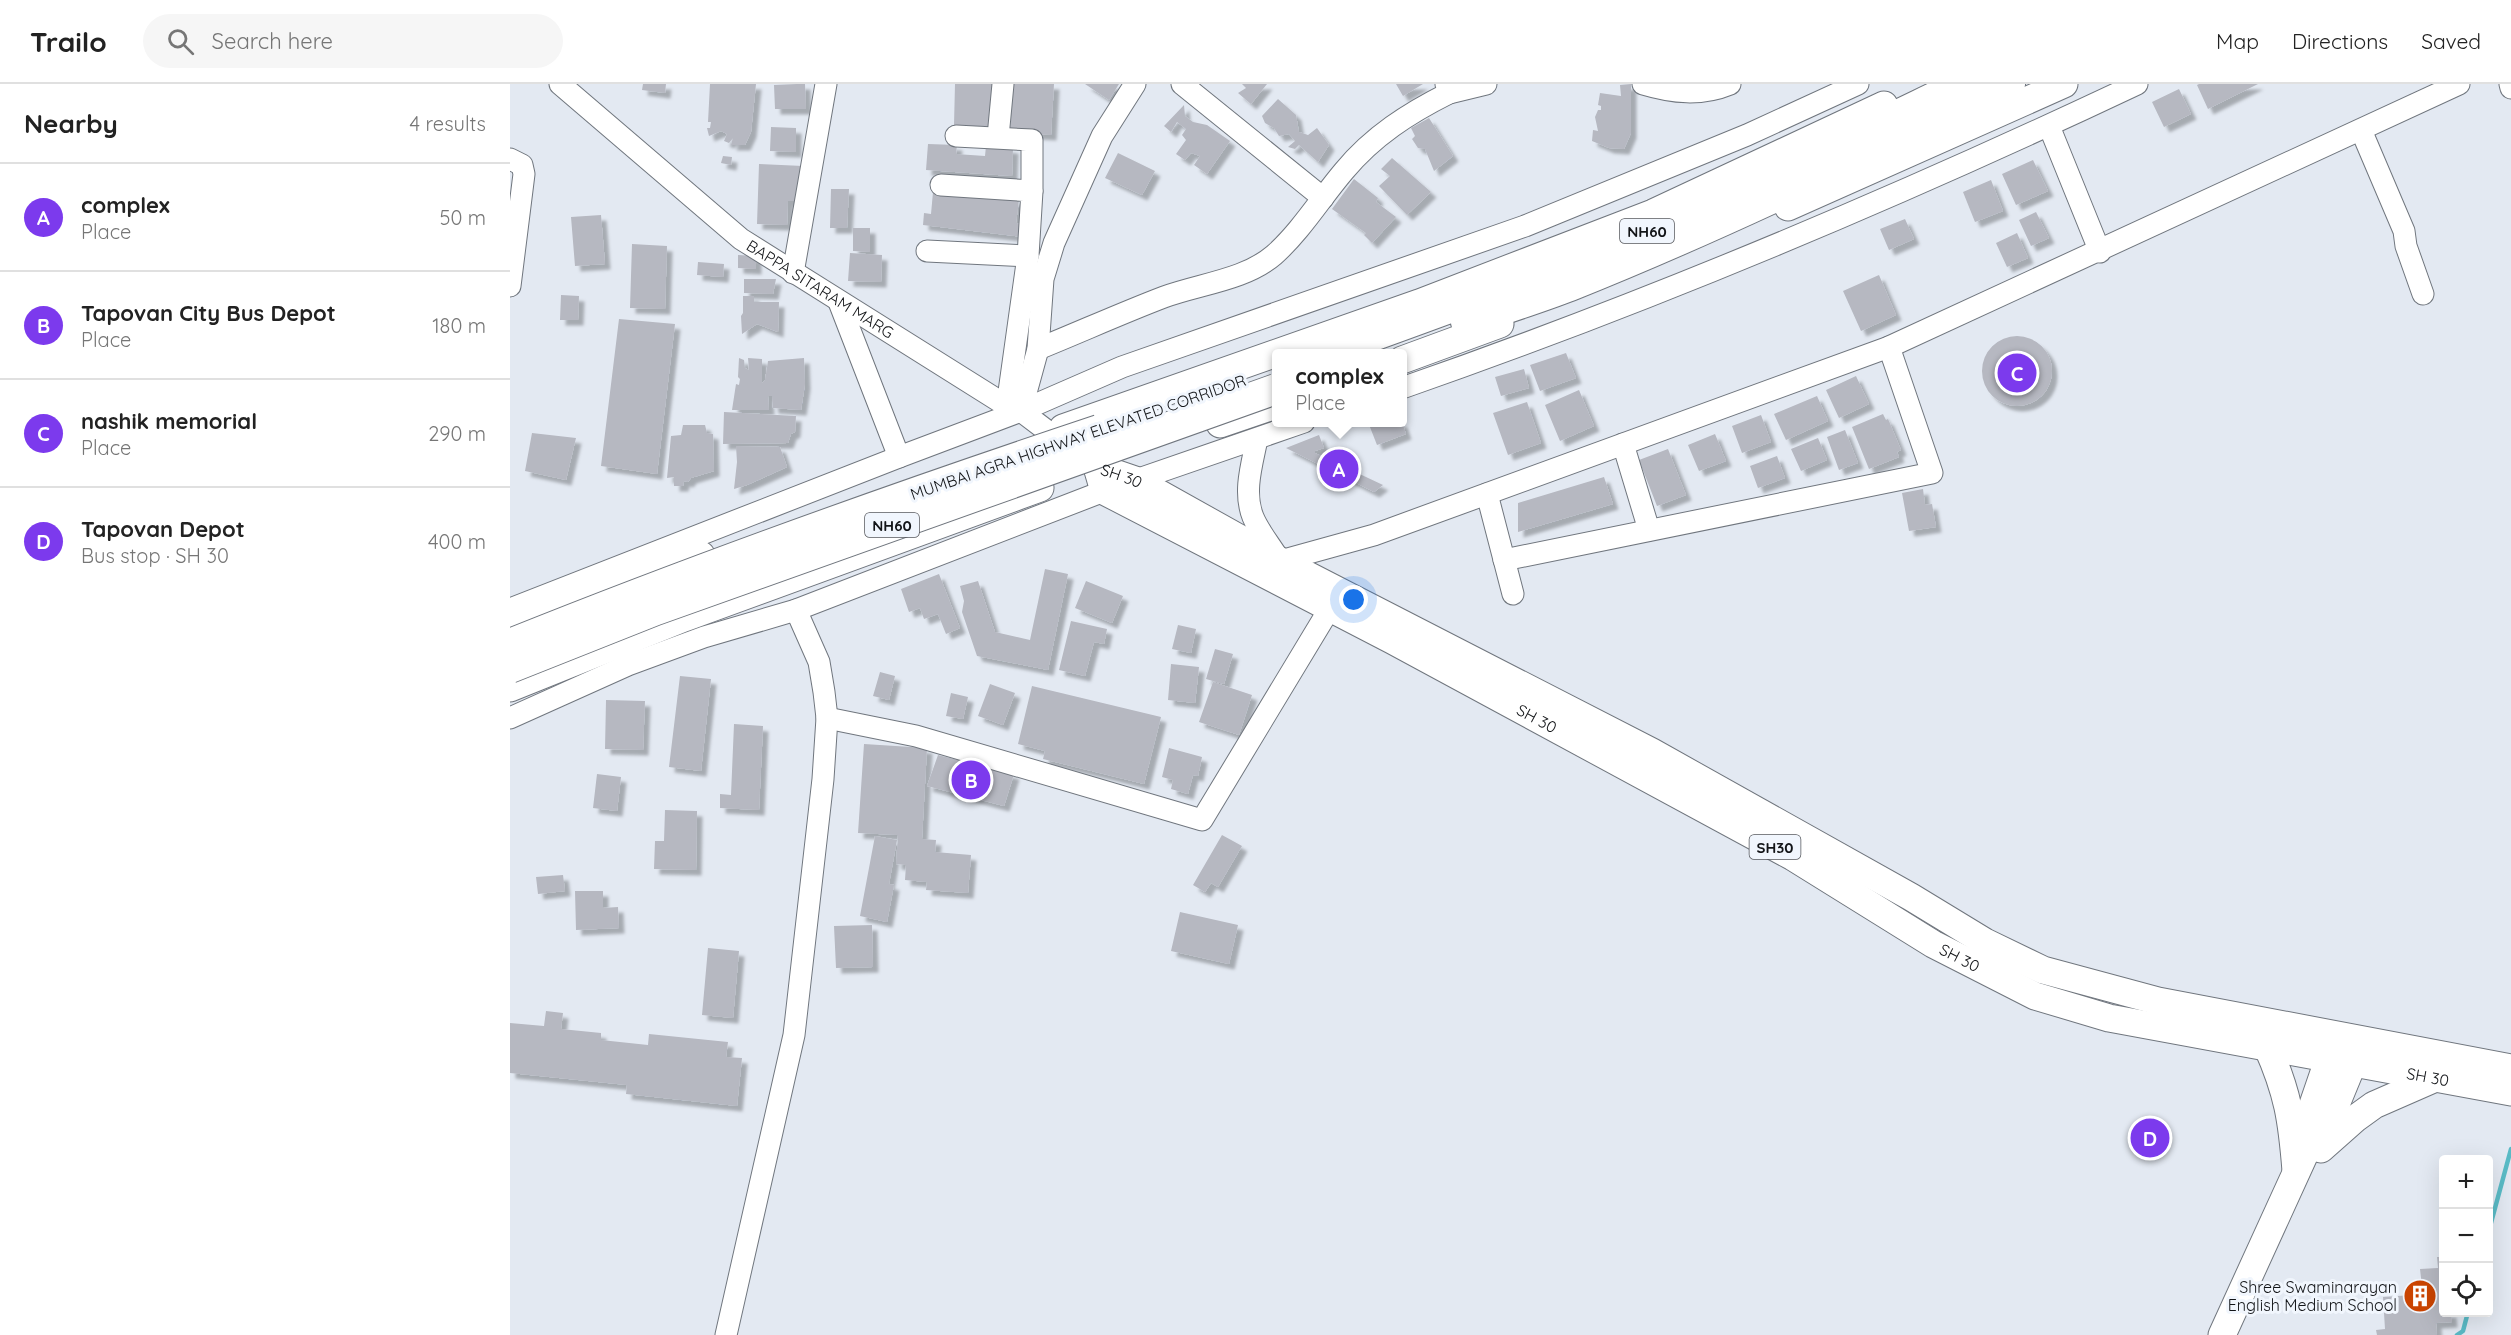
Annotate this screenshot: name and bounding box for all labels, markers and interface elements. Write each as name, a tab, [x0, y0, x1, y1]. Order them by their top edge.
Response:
search box	[143, 14, 563, 68]
text: Trailo	[30, 24, 107, 59]
icon: search	[164, 25, 197, 58]
text: Search here	[212, 27, 333, 55]
text: Map	[2216, 28, 2259, 54]
text: Directions	[2292, 28, 2388, 54]
text: Saved	[2421, 28, 2481, 54]
text: Nearby	[24, 107, 118, 140]
text: 4 results	[410, 111, 486, 136]
text: complex	[81, 191, 170, 219]
text: A	[37, 205, 50, 230]
text: 50 m	[440, 205, 486, 230]
text: Place	[81, 219, 131, 244]
road number: NH60	[1620, 219, 1674, 243]
street label: BAPPA SITARAM MARG	[743, 235, 898, 343]
text: Tapovan City Bus Depot	[81, 299, 336, 327]
text: B	[37, 313, 50, 338]
text: 180 m	[432, 313, 486, 338]
text: Place	[81, 327, 131, 352]
popup	[1272, 349, 1407, 427]
pin: C	[1998, 350, 2036, 396]
text: complex	[1295, 362, 1384, 390]
street label: MUMBAI AGRA HIGHWAY ELEVATED CORRIDOR	[908, 370, 1248, 504]
text: Place	[1295, 390, 1345, 415]
text: nashik memorial	[81, 407, 257, 435]
text: C	[37, 421, 50, 446]
text: 290 m	[428, 421, 486, 446]
text: Place	[81, 435, 131, 460]
pin: A	[1320, 446, 1358, 492]
street label: SH 30	[1098, 459, 1146, 492]
road number: NH60	[865, 513, 919, 537]
text: Tapovan Depot	[81, 515, 245, 543]
text: D	[36, 529, 51, 554]
text: 400 m	[428, 529, 486, 554]
text: Bus stop · SH 30	[81, 543, 229, 568]
your location	[1339, 585, 1368, 614]
street label: SH 30	[1513, 699, 1560, 737]
pin: B	[952, 758, 990, 802]
road number: SH30	[1750, 835, 1800, 859]
street label: SH 30	[1936, 939, 1983, 976]
street label: SH 30	[2405, 1063, 2451, 1090]
pin: D	[2130, 1116, 2170, 1160]
map controls	[2439, 1155, 2493, 1317]
button: +	[2439, 1155, 2493, 1209]
button: −	[2439, 1209, 2493, 1263]
button: locate	[2439, 1263, 2493, 1317]
place label: Shree Swaminarayan English Medium School	[2228, 1277, 2397, 1315]
building icon: Shree Swaminarayan English Medium School	[2402, 1278, 2438, 1314]

